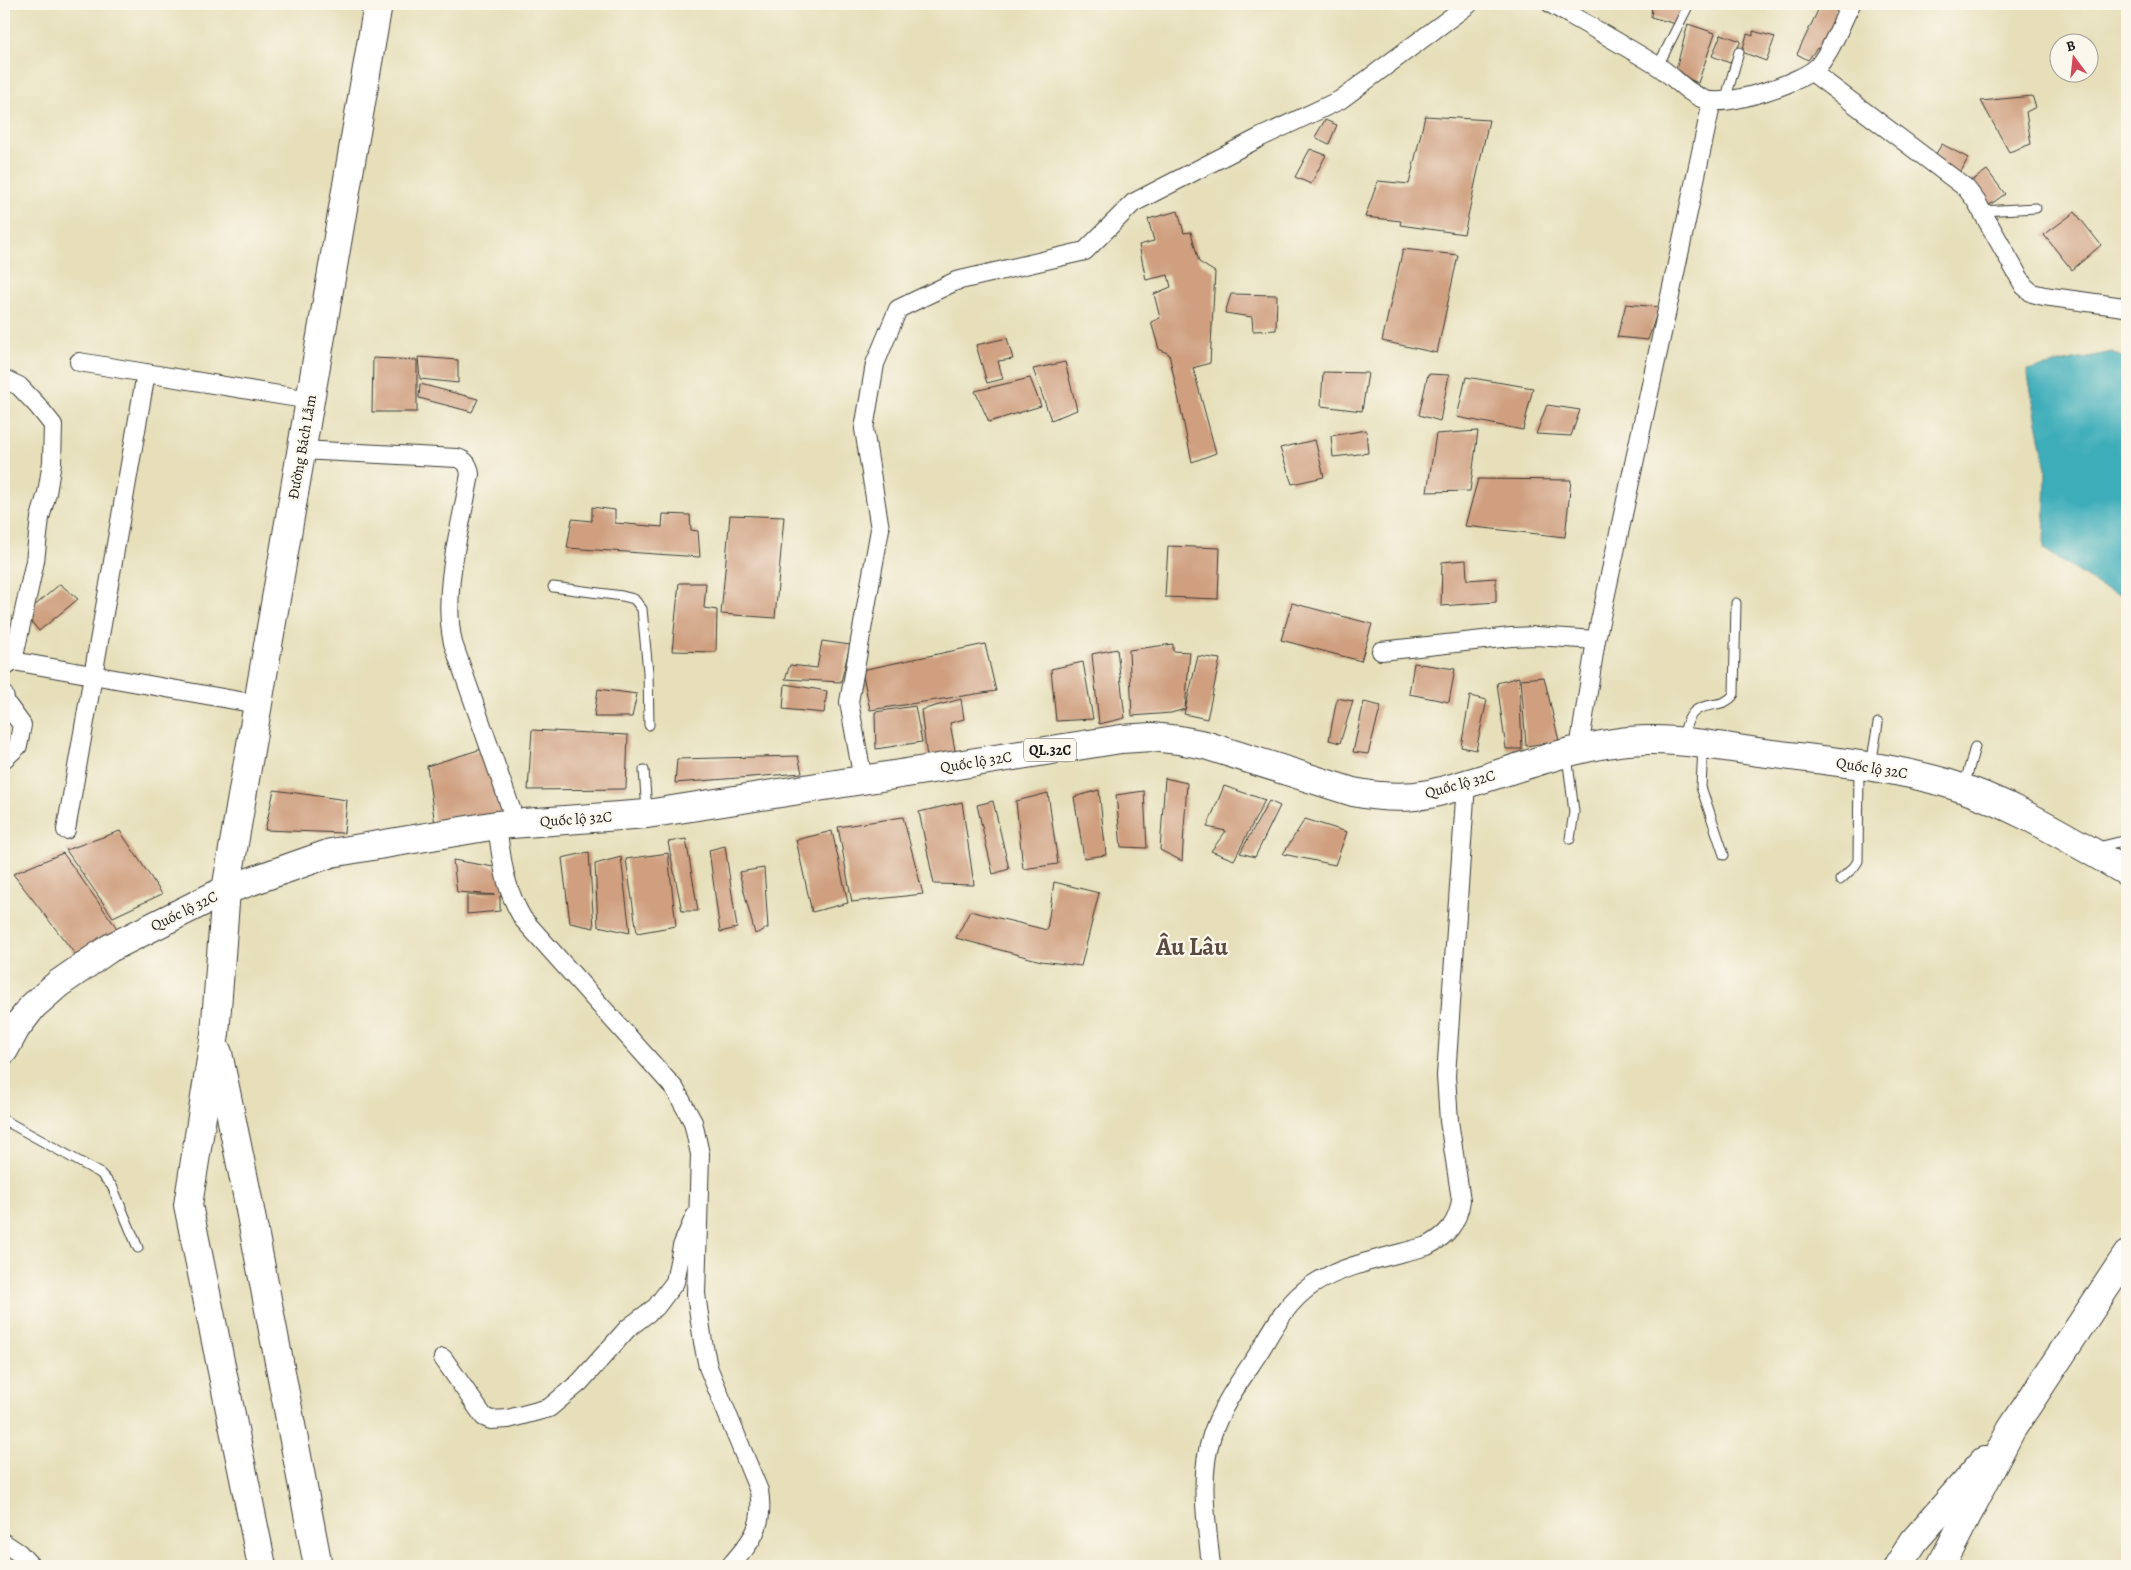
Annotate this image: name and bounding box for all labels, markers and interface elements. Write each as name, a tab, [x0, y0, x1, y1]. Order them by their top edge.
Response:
north arrow	[2048, 32, 2098, 82]
text: B	[2064, 36, 2078, 56]
street label: Đường Bách Lẫm	[283, 393, 321, 501]
road number: QL.32C	[1024, 738, 1076, 762]
street label: Quốc lộ 32C	[939, 746, 1013, 778]
street label: Quốc lộ 32C	[1835, 752, 1909, 784]
street label: Quốc lộ 32C	[1423, 765, 1497, 803]
street label: Quốc lộ 32C	[539, 807, 613, 831]
street label: Quốc lộ 32C	[147, 886, 221, 936]
district label: Âu Lâu	[1155, 930, 1228, 964]

